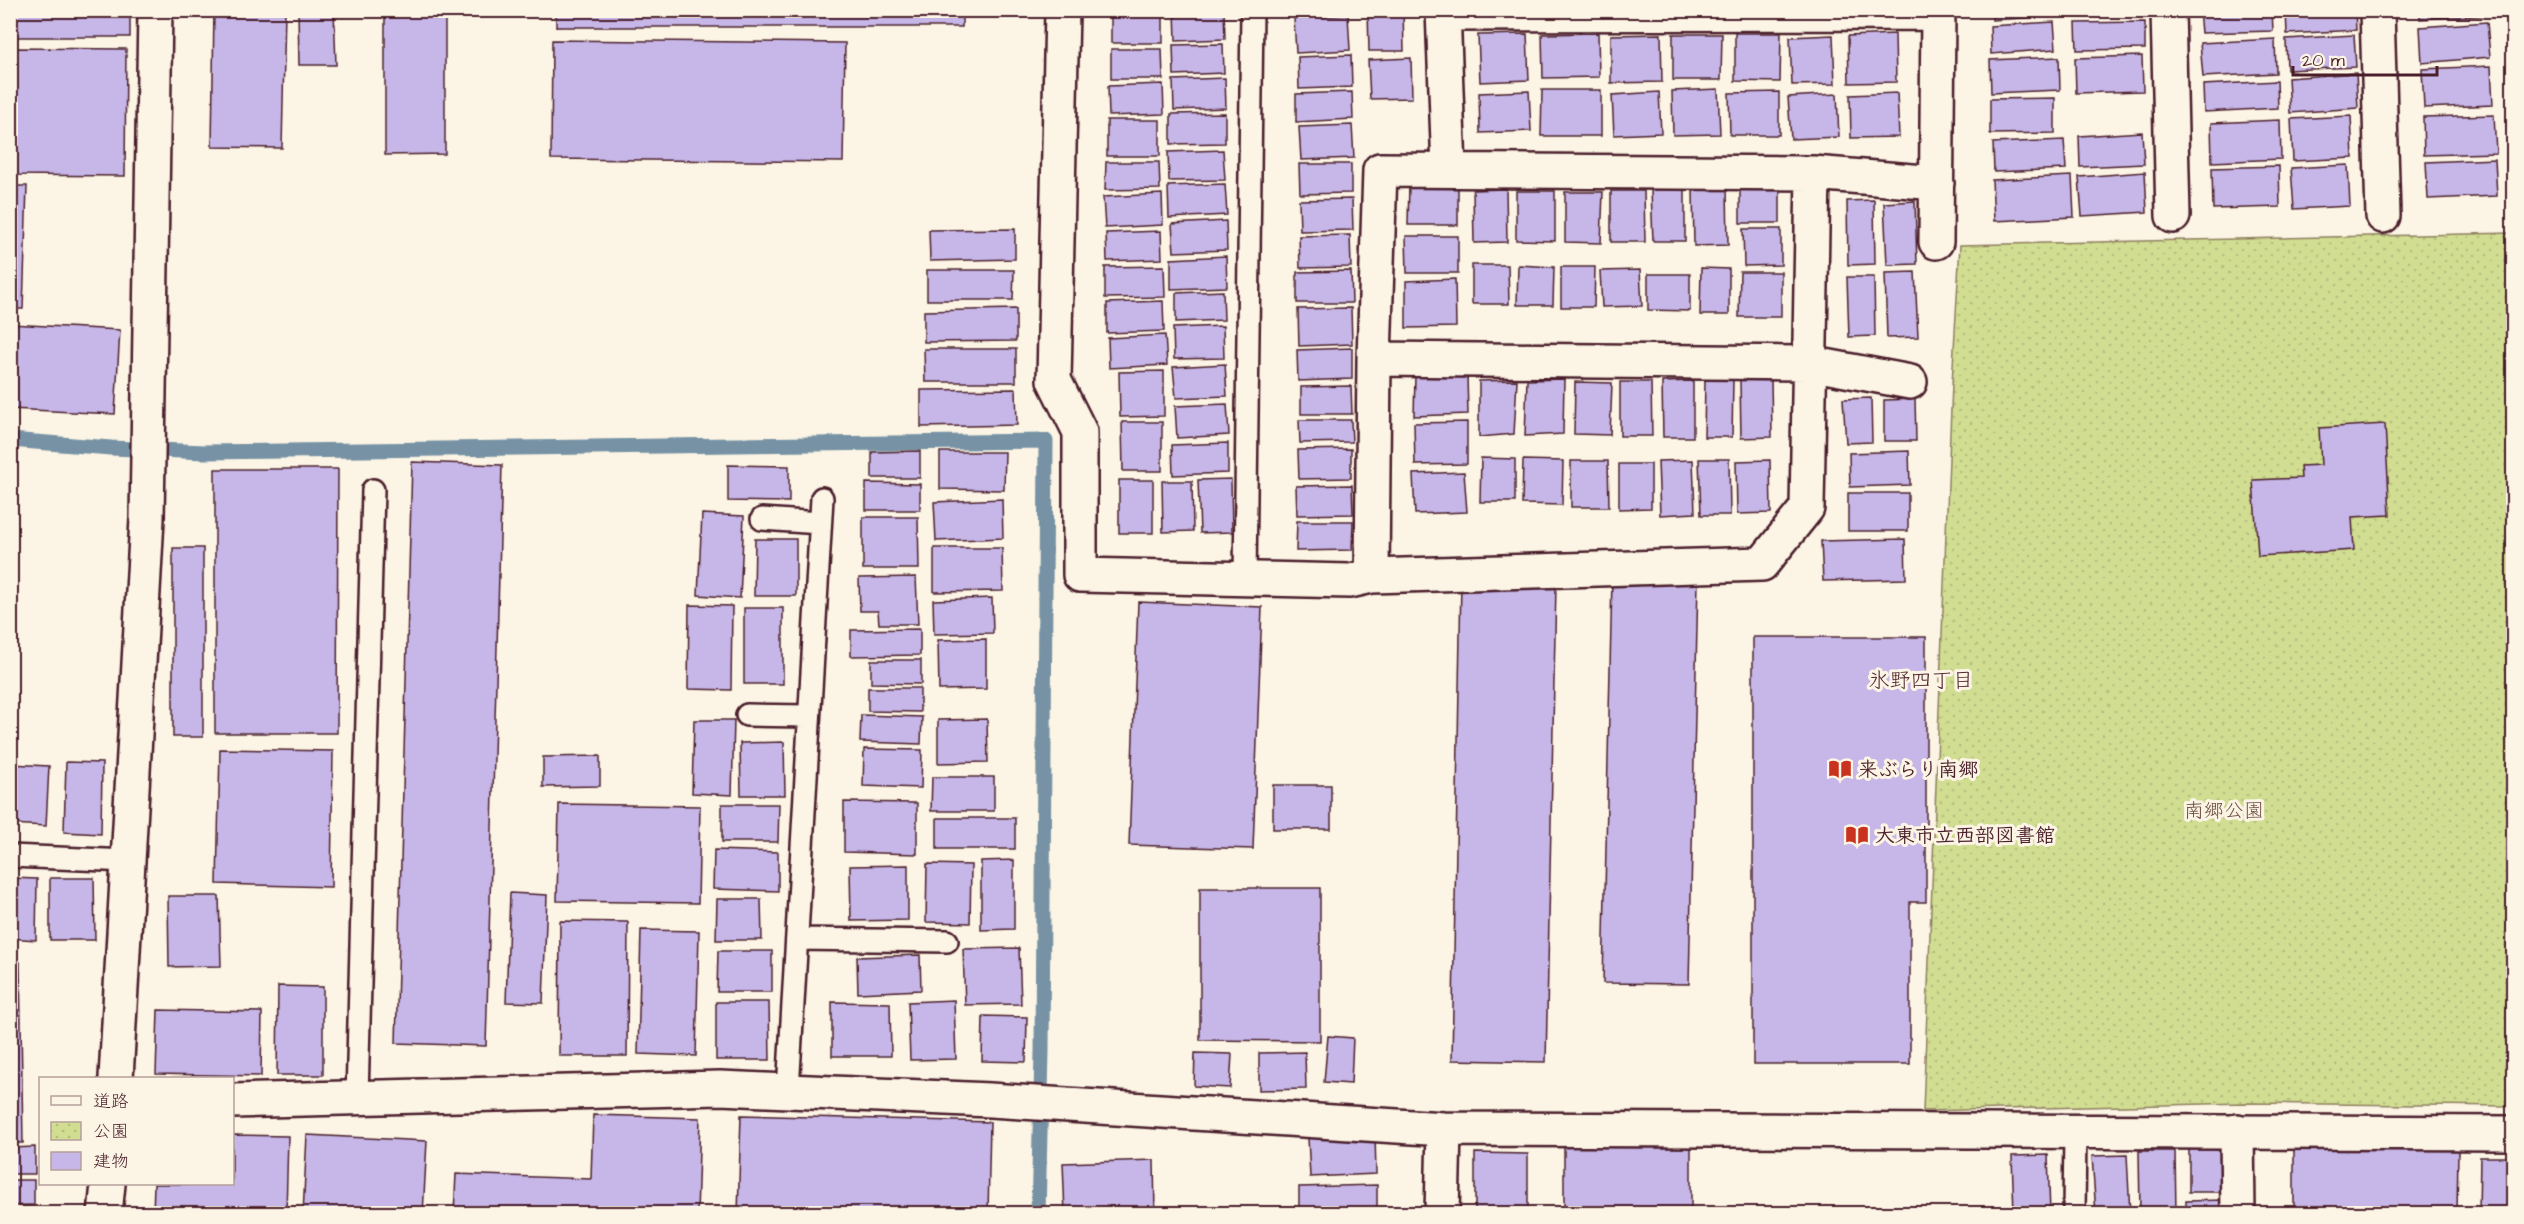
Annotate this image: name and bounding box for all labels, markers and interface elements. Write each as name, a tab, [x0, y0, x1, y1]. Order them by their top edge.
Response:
scale bar	[2293, 39, 2437, 77]
text: 20 m	[2302, 48, 2345, 73]
district label: 氷野四丁目	[1869, 666, 1974, 695]
library icon: 来ぶらり南郷	[1827, 756, 1853, 782]
place label: 来ぶらり南郷	[1858, 756, 1978, 784]
park label: 南郷公園	[2184, 797, 2264, 825]
library icon: 大東市立西部図書館	[1844, 822, 1870, 848]
place label: 大東市立西部図書館	[1875, 822, 2055, 850]
legend	[39, 1077, 234, 1185]
text: 道路	[93, 1089, 129, 1114]
text: 公園	[93, 1119, 129, 1144]
text: 建物	[93, 1149, 129, 1174]

